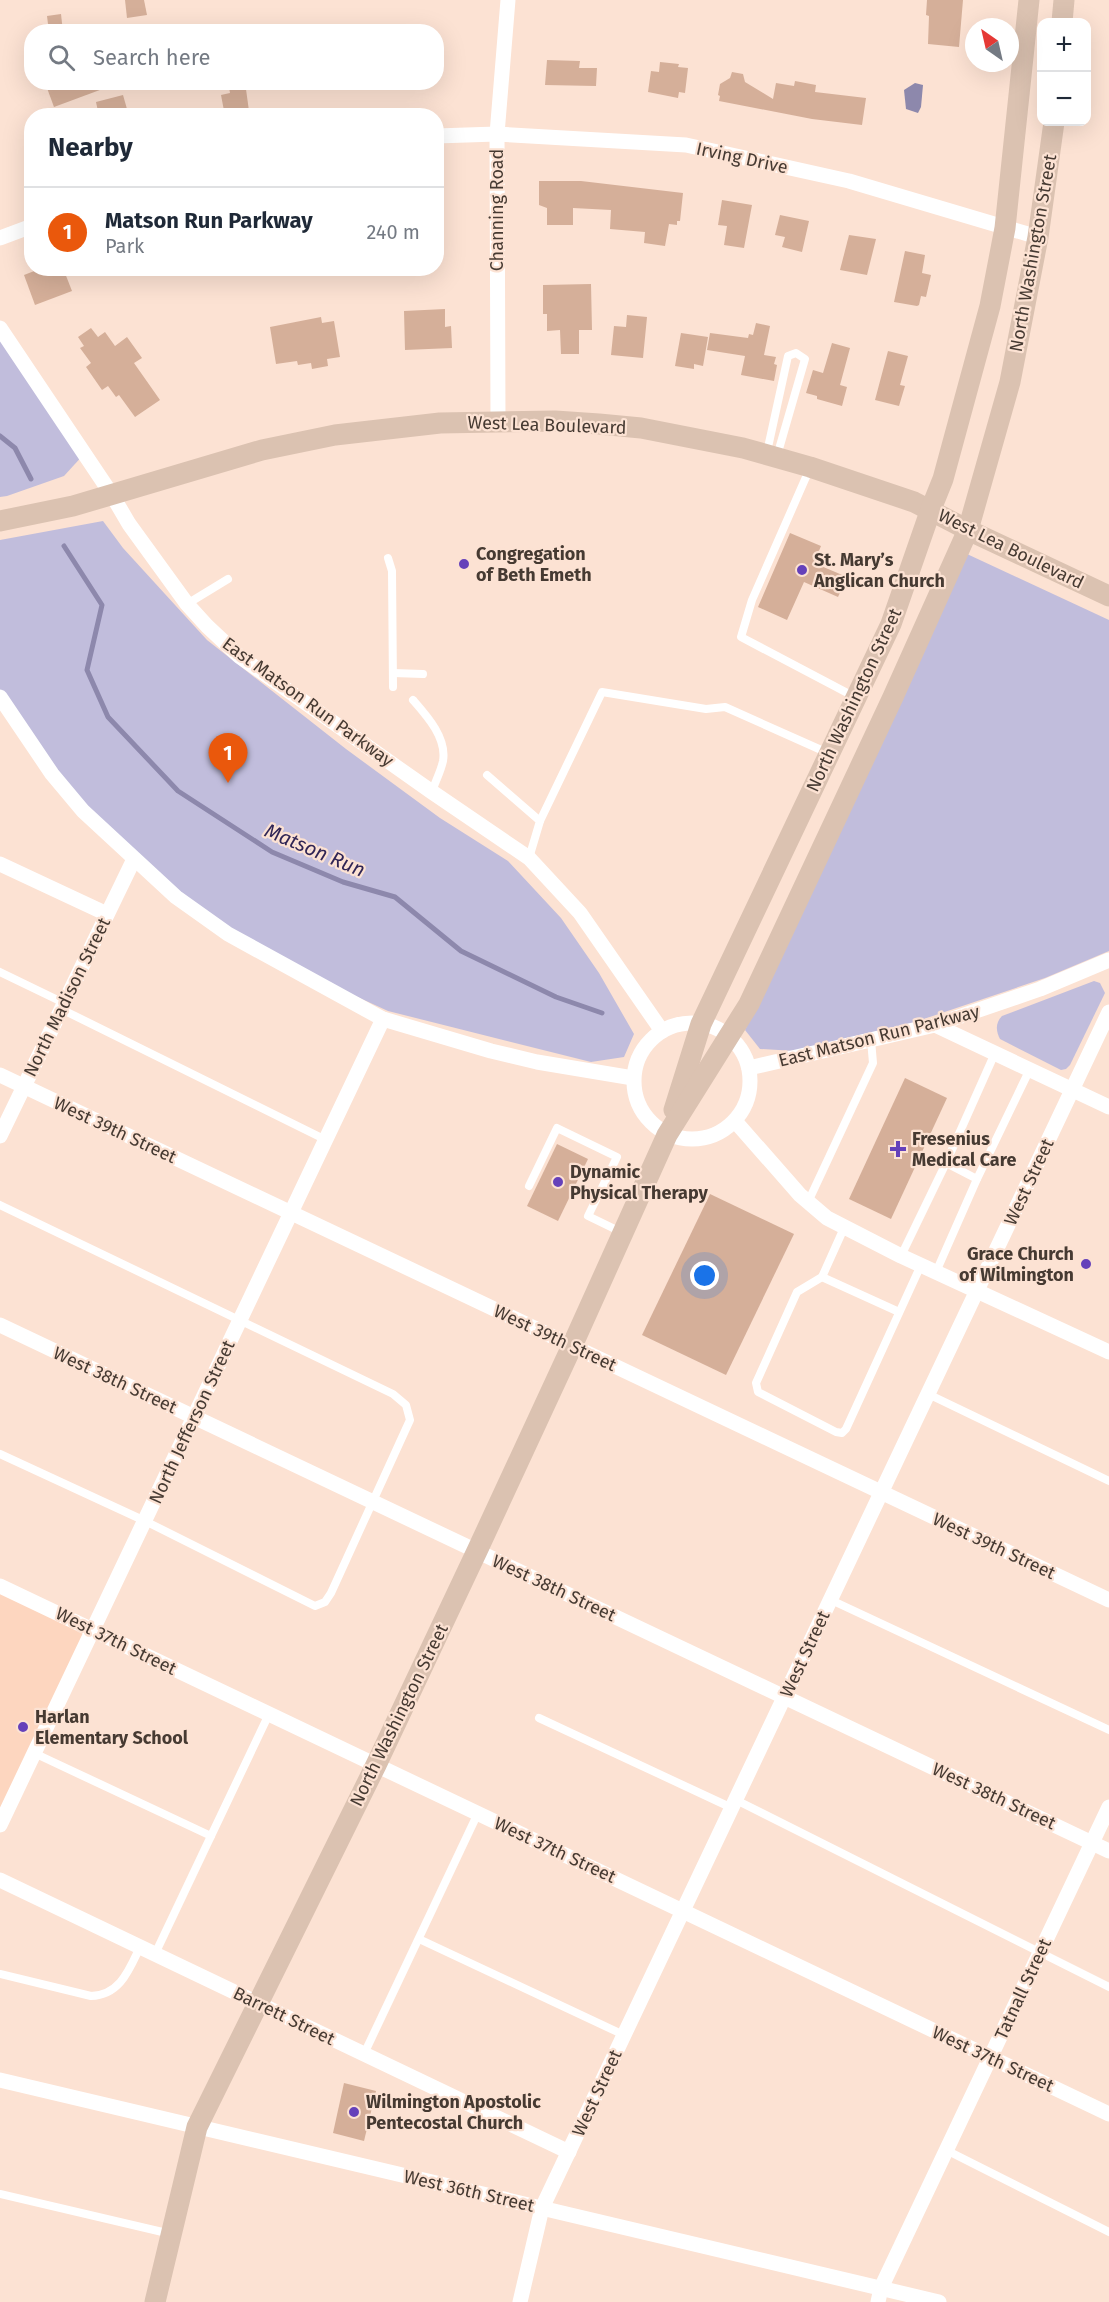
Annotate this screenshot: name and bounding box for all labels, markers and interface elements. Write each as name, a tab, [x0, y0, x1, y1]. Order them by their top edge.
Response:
north arrow	[965, 18, 1019, 72]
map controls	[1037, 18, 1091, 126]
button: +	[1037, 18, 1091, 72]
search box	[24, 24, 444, 90]
icon: search	[45, 41, 78, 74]
text: Search here	[93, 44, 211, 71]
button: −	[1037, 72, 1091, 126]
text: Nearby	[48, 132, 133, 163]
street label: Irving Drive	[694, 138, 790, 178]
street label: Channing Road	[486, 149, 508, 271]
street label: North Washington Street	[1005, 152, 1061, 354]
text: Matson Run Parkway	[105, 207, 313, 234]
text: 1	[63, 220, 72, 244]
text: 240 m	[366, 220, 420, 244]
text: Park	[105, 234, 144, 258]
street label: West Lea Boulevard	[467, 411, 627, 439]
street label: West Lea Boulevard	[935, 504, 1087, 594]
place label: Congregation of Beth Emeth	[476, 543, 592, 586]
place label: St. Mary’s Anglican Church	[813, 549, 945, 592]
marker: Congregation of Beth Emeth	[457, 557, 471, 571]
marker: St. Mary’s Anglican Church	[795, 563, 809, 577]
street label: North Washington Street	[802, 604, 907, 795]
street label: East Matson Run Parkway	[218, 632, 398, 772]
pin: 1	[208, 734, 248, 783]
water label: Matson Run	[261, 818, 369, 882]
street label: North Madison Street	[19, 913, 115, 1080]
street label: East Matson Run Parkway	[776, 1000, 982, 1072]
street label: West 39th Street	[50, 1092, 180, 1168]
place label: Fresenius Medical Care	[912, 1128, 1016, 1171]
street label: West Street	[999, 1135, 1059, 1229]
marker: Fresenius Medical Care	[889, 1140, 907, 1158]
place label: Dynamic Physical Therapy	[570, 1161, 708, 1204]
marker: Dynamic Physical Therapy	[551, 1175, 565, 1189]
place label: Grace Church of Wilmington	[959, 1243, 1074, 1286]
marker: Grace Church of Wilmington	[1079, 1257, 1093, 1271]
your location	[690, 1261, 719, 1290]
street label: West 39th Street	[490, 1300, 620, 1376]
street label: North Jefferson Street	[144, 1336, 240, 1507]
street label: West 38th Street	[50, 1342, 181, 1418]
street label: West 39th Street	[929, 1508, 1059, 1584]
street label: West 38th Street	[489, 1550, 620, 1626]
street label: West 37th Street	[52, 1602, 180, 1680]
street label: West Street	[775, 1607, 835, 1701]
street label: North Washington Street	[345, 1620, 453, 1810]
place label: Harlan Elementary School	[35, 1706, 189, 1749]
marker: Harlan Elementary School	[16, 1720, 30, 1734]
street label: West 38th Street	[929, 1758, 1060, 1834]
street label: West 37th Street	[491, 1812, 620, 1888]
street label: Tatnall Street	[990, 1935, 1056, 2043]
street label: Barrett Street	[230, 1982, 339, 2050]
street label: West 37th Street	[929, 2021, 1058, 2097]
street label: West Street	[567, 2046, 627, 2140]
place label: Wilmington Apostolic Pentecostal Church	[366, 2091, 541, 2134]
marker: Wilmington Apostolic Pentecostal Church	[347, 2105, 361, 2119]
street label: West 36th Street	[402, 2165, 537, 2217]

